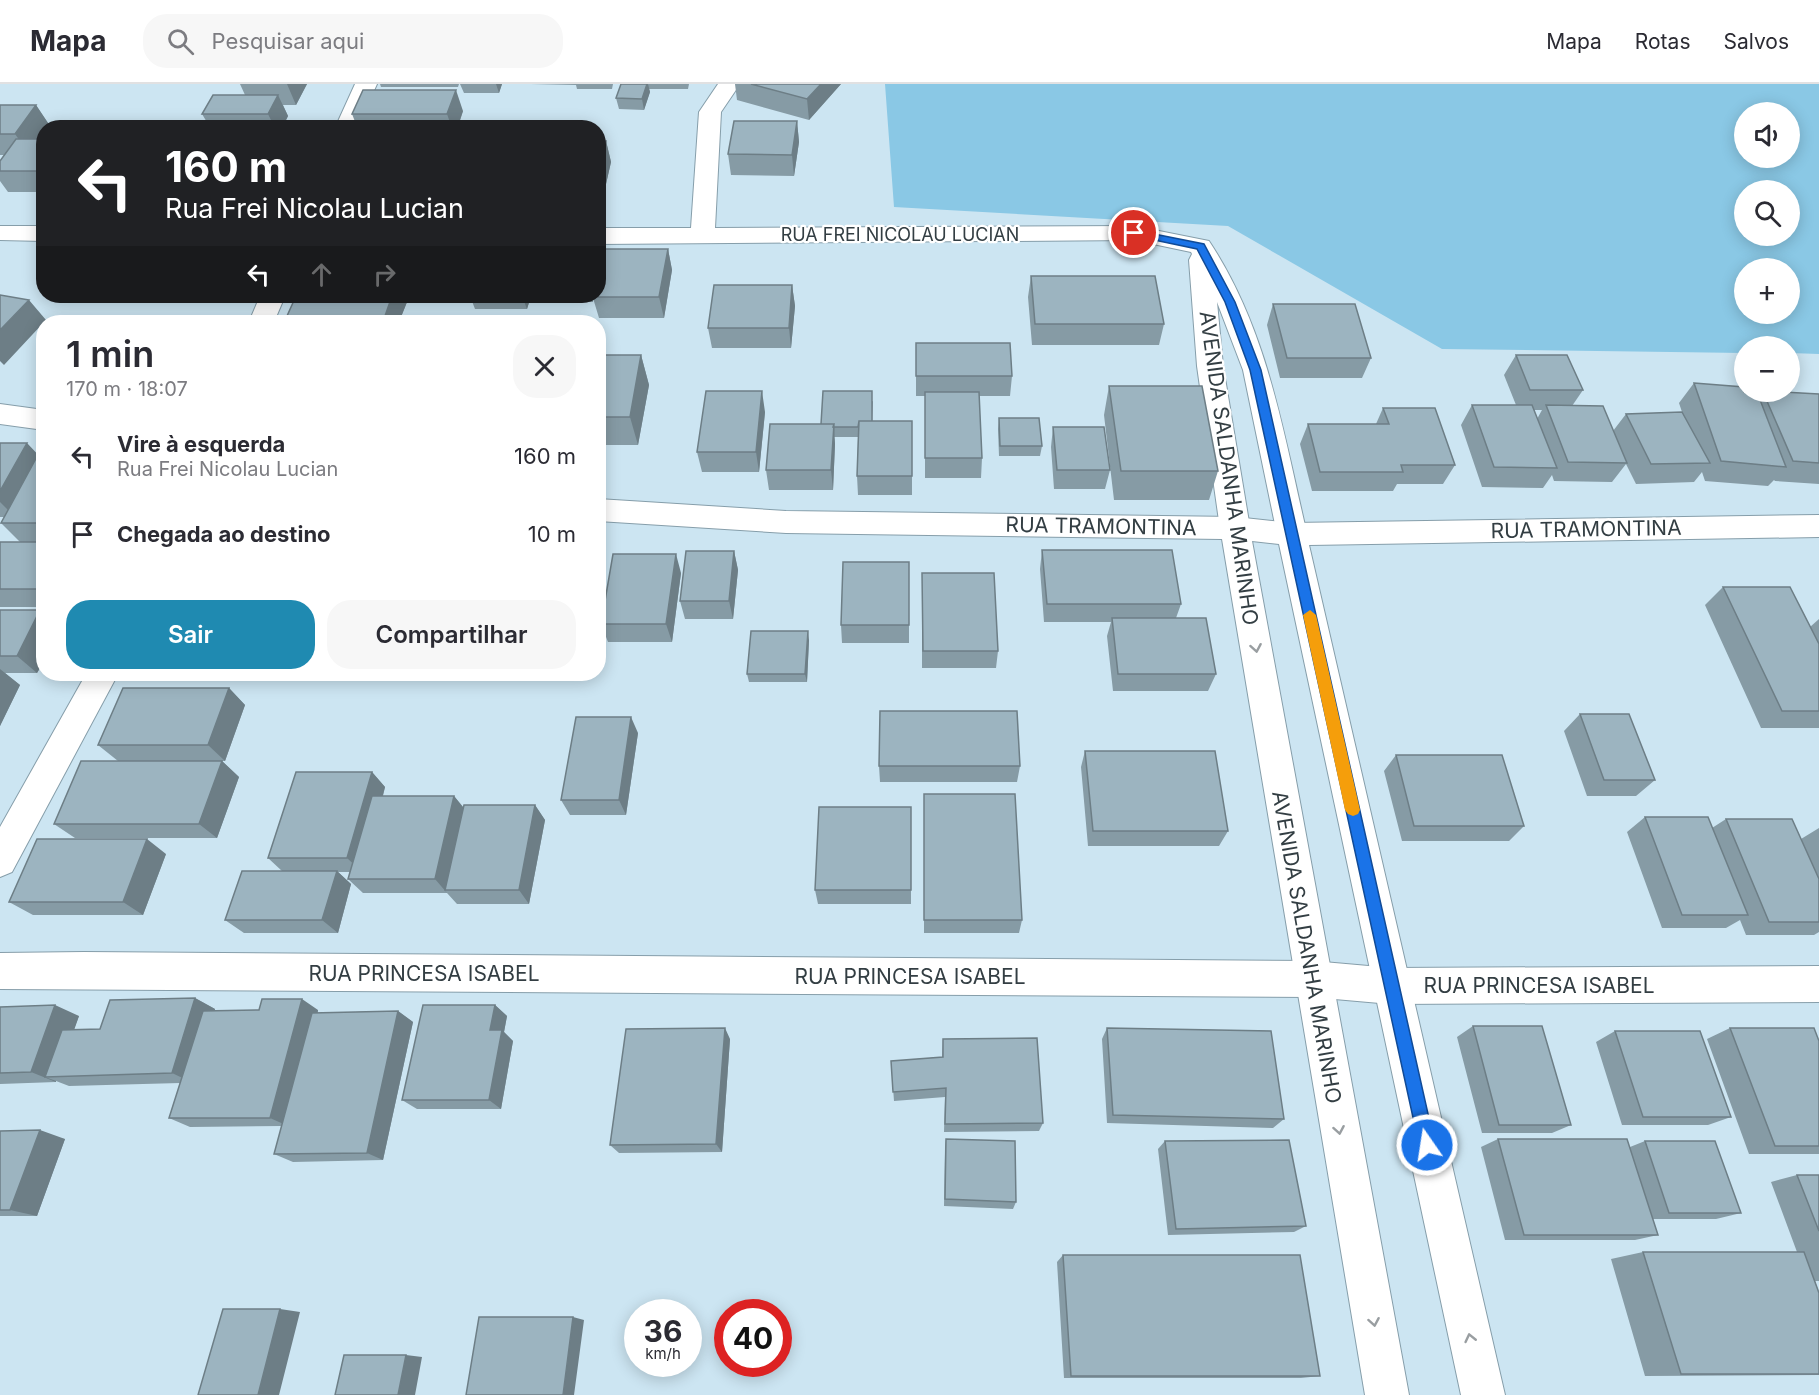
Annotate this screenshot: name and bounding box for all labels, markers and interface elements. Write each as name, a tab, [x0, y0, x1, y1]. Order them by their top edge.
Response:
search box	[143, 14, 563, 68]
text: Mapa	[30, 24, 107, 58]
icon: search	[164, 25, 197, 58]
text: Pesquisar aqui	[212, 28, 364, 54]
text: Mapa	[1546, 29, 1602, 54]
text: Rotas	[1635, 29, 1690, 54]
text: Salvos	[1723, 29, 1789, 54]
map controls	[1734, 102, 1800, 402]
button: sound	[1734, 102, 1800, 168]
text: 160 m	[165, 141, 287, 192]
icon: left	[66, 144, 144, 222]
button: search	[1734, 180, 1800, 246]
text: Rua Frei Nicolau Lucian	[165, 192, 464, 225]
pin	[1108, 207, 1159, 258]
icon: arrive	[1117, 216, 1150, 249]
street label: RUA FREI NICOLAU LUCIAN	[781, 224, 1019, 245]
icon: left	[242, 258, 275, 291]
icon: ahead	[305, 258, 338, 291]
icon: right	[368, 258, 401, 291]
button: +	[1734, 258, 1800, 324]
street label: AVENIDA SALDANHA MARINHO	[1195, 309, 1263, 627]
text: 1 min	[66, 332, 154, 376]
button: close	[513, 335, 576, 398]
button: −	[1734, 336, 1800, 402]
text: 170 m · 18:07	[66, 377, 188, 401]
text: Vire à esquerda	[117, 431, 285, 457]
icon: left	[66, 440, 99, 473]
text: 160 m	[514, 443, 576, 469]
text: Rua Frei Nicolau Lucian	[117, 457, 338, 481]
street label: RUA TRAMONTINA	[1005, 512, 1197, 540]
street label: RUA TRAMONTINA	[1490, 515, 1682, 543]
icon: arrive	[66, 518, 99, 551]
text: Chegada ao destino	[117, 521, 331, 547]
text: 10 m	[528, 521, 576, 547]
button: Sair	[66, 600, 315, 669]
button: Compartilhar	[327, 600, 576, 669]
one-way arrow	[1249, 643, 1262, 653]
street label: AVENIDA SALDANHA MARINHO	[1267, 789, 1347, 1105]
street label: RUA PRINCESA ISABEL	[308, 961, 540, 986]
street label: RUA PRINCESA ISABEL	[794, 964, 1026, 989]
street label: RUA PRINCESA ISABEL	[1423, 973, 1655, 998]
position arrow	[1395, 1113, 1459, 1177]
one-way arrow	[1333, 1125, 1345, 1134]
speed limit sign: 40	[714, 1299, 792, 1377]
text: 36	[644, 1313, 682, 1349]
one-way arrow	[1367, 1316, 1380, 1326]
one-way arrow	[1464, 1333, 1477, 1343]
text: km/h	[645, 1344, 681, 1363]

